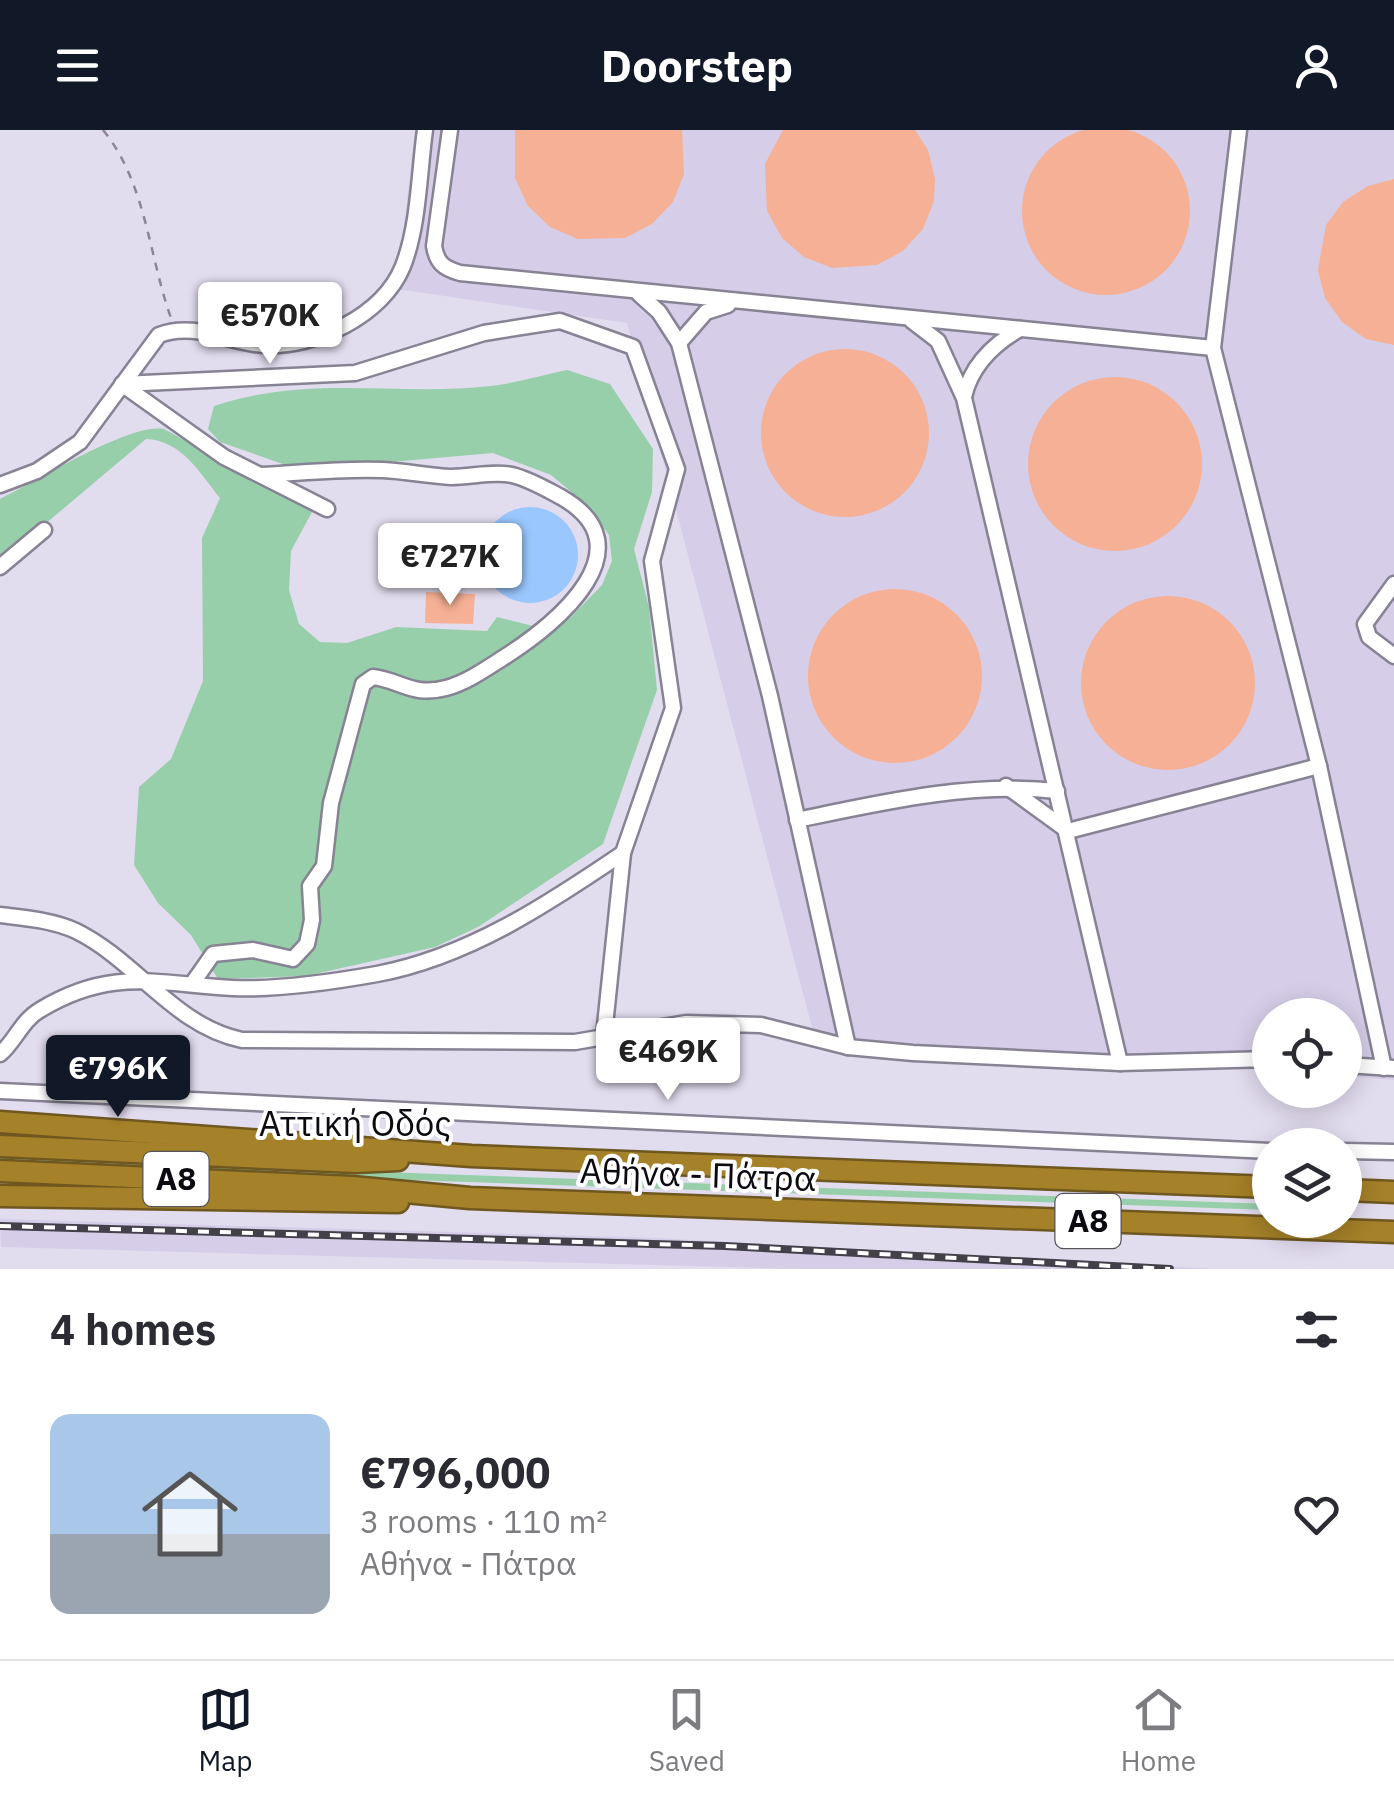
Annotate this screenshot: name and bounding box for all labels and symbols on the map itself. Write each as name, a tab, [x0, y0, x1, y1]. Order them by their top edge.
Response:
pin: €570K	[200, 282, 340, 367]
pin: €727K	[380, 523, 520, 608]
pin: €469K	[598, 1018, 738, 1103]
pin: €796K	[48, 1035, 188, 1120]
street label: Αττική Οδός	[259, 1100, 451, 1146]
street label: Αθήνα - Πάτρα	[579, 1147, 817, 1201]
road number: Α8	[144, 1152, 208, 1206]
road number: Α8	[1056, 1194, 1120, 1248]

